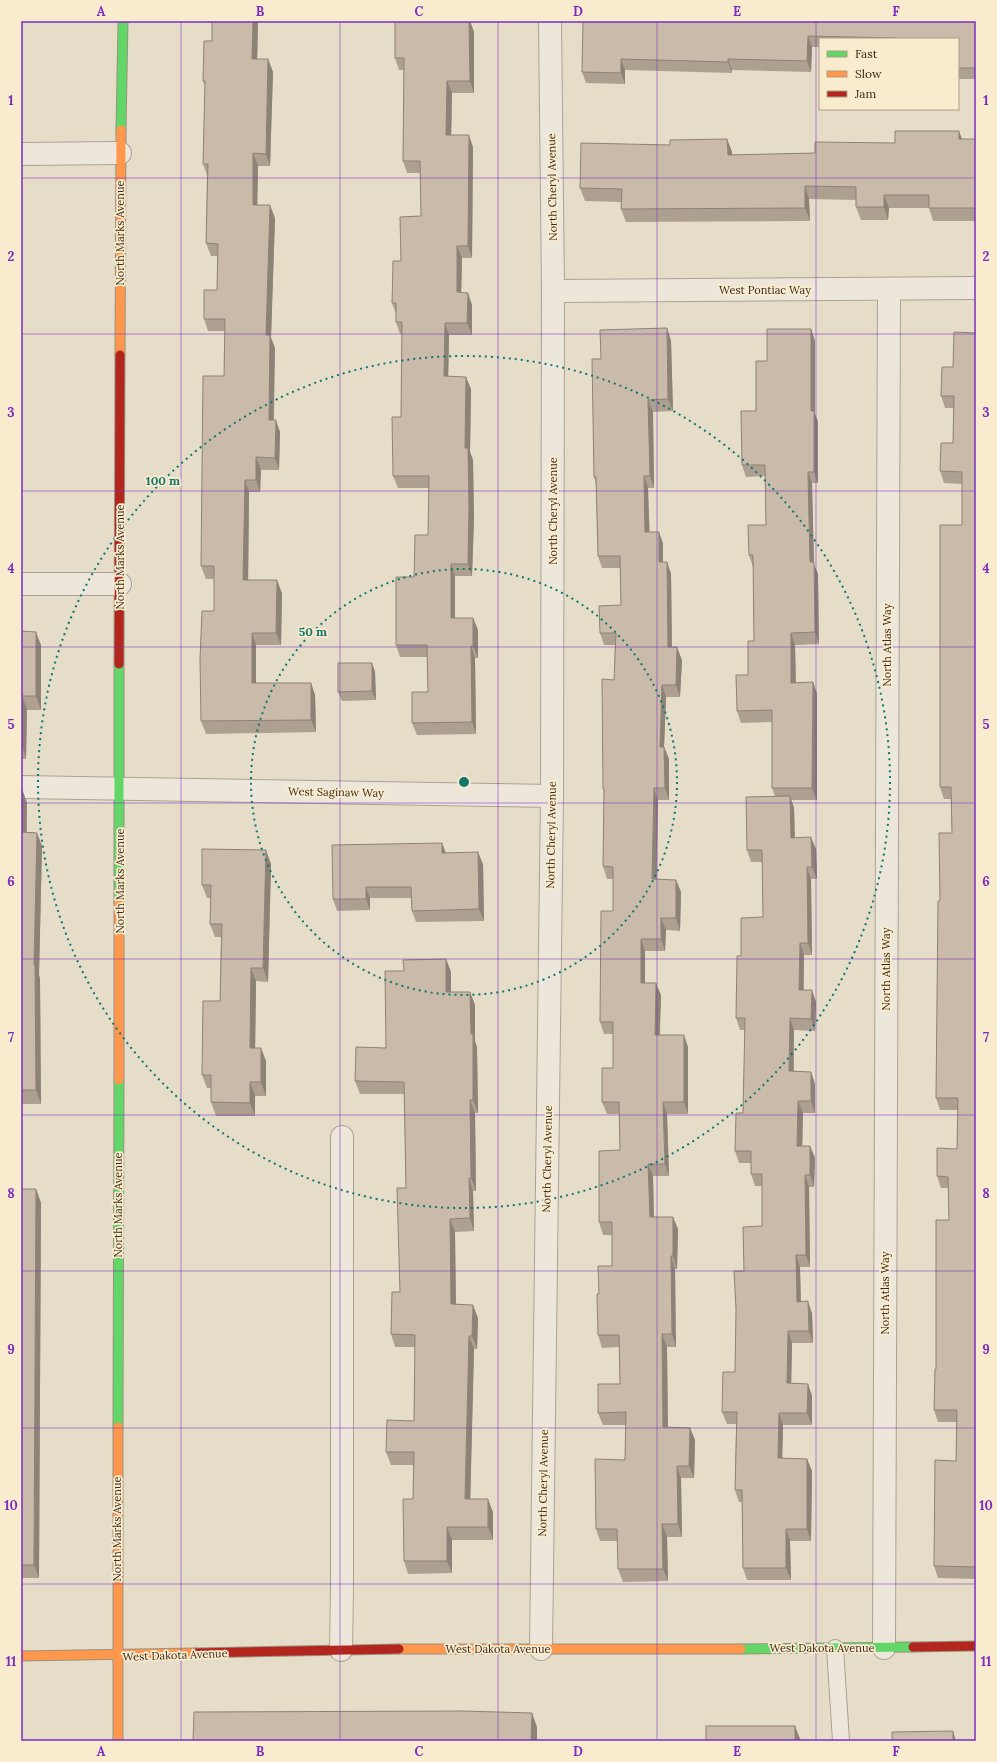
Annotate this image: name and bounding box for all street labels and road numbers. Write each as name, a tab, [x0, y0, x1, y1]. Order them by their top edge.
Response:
street label: North Cheryl Avenue	[544, 133, 560, 241]
street label: North Marks Avenue	[113, 180, 127, 286]
street label: West Pontiac Way	[719, 283, 811, 297]
street label: North Cheryl Avenue	[546, 457, 560, 565]
street label: North Marks Avenue	[113, 504, 127, 610]
street label: North Atlas Way	[880, 603, 894, 686]
street label: North Cheryl Avenue	[543, 781, 559, 889]
street label: West Saginaw Way	[288, 784, 384, 800]
street label: North Marks Avenue	[113, 828, 127, 934]
street label: North Atlas Way	[879, 927, 893, 1010]
street label: North Cheryl Avenue	[539, 1105, 555, 1213]
street label: North Marks Avenue	[111, 1152, 125, 1258]
street label: North Atlas Way	[878, 1251, 892, 1334]
street label: North Cheryl Avenue	[535, 1429, 551, 1537]
street label: North Marks Avenue	[110, 1476, 124, 1582]
street label: West Dakota Avenue	[770, 1641, 875, 1655]
street label: West Dakota Avenue	[446, 1642, 551, 1656]
street label: West Dakota Avenue	[122, 1646, 228, 1664]

